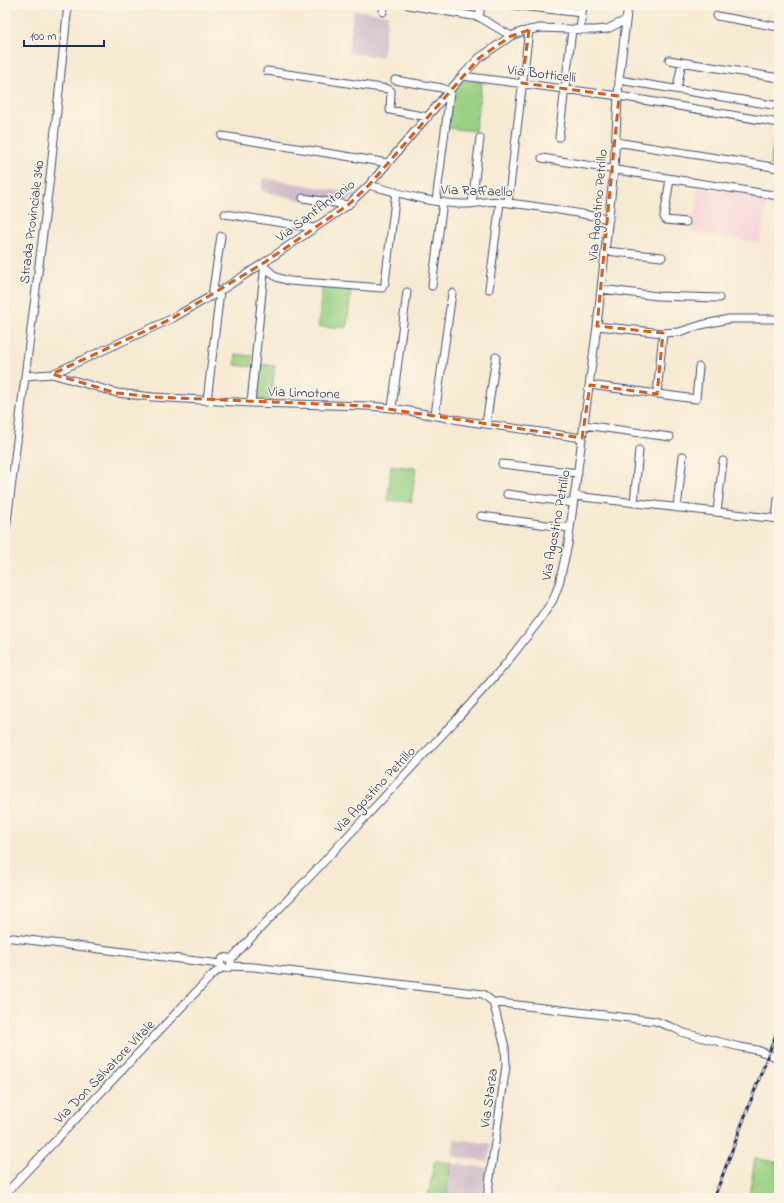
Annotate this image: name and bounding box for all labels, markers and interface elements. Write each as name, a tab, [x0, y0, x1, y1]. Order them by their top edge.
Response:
scale bar	[24, 22, 104, 48]
text: 100 m	[30, 28, 57, 46]
street label: Via Botticelli	[505, 60, 577, 89]
street label: Via Agostino Petrillo	[583, 148, 615, 263]
street label: Strada Provinciale 340	[14, 159, 50, 285]
street label: Via Sant'Antonio	[271, 174, 360, 249]
street label: Via Raffaello	[440, 180, 513, 203]
street label: Via Limotone	[267, 382, 341, 405]
street label: Via Agostino Petrillo	[536, 468, 578, 583]
street label: Via Agostino Petrillo	[328, 742, 422, 840]
street label: Via Don Salvatore Vitale	[49, 1015, 161, 1129]
street label: Via Starza	[475, 1067, 504, 1130]

